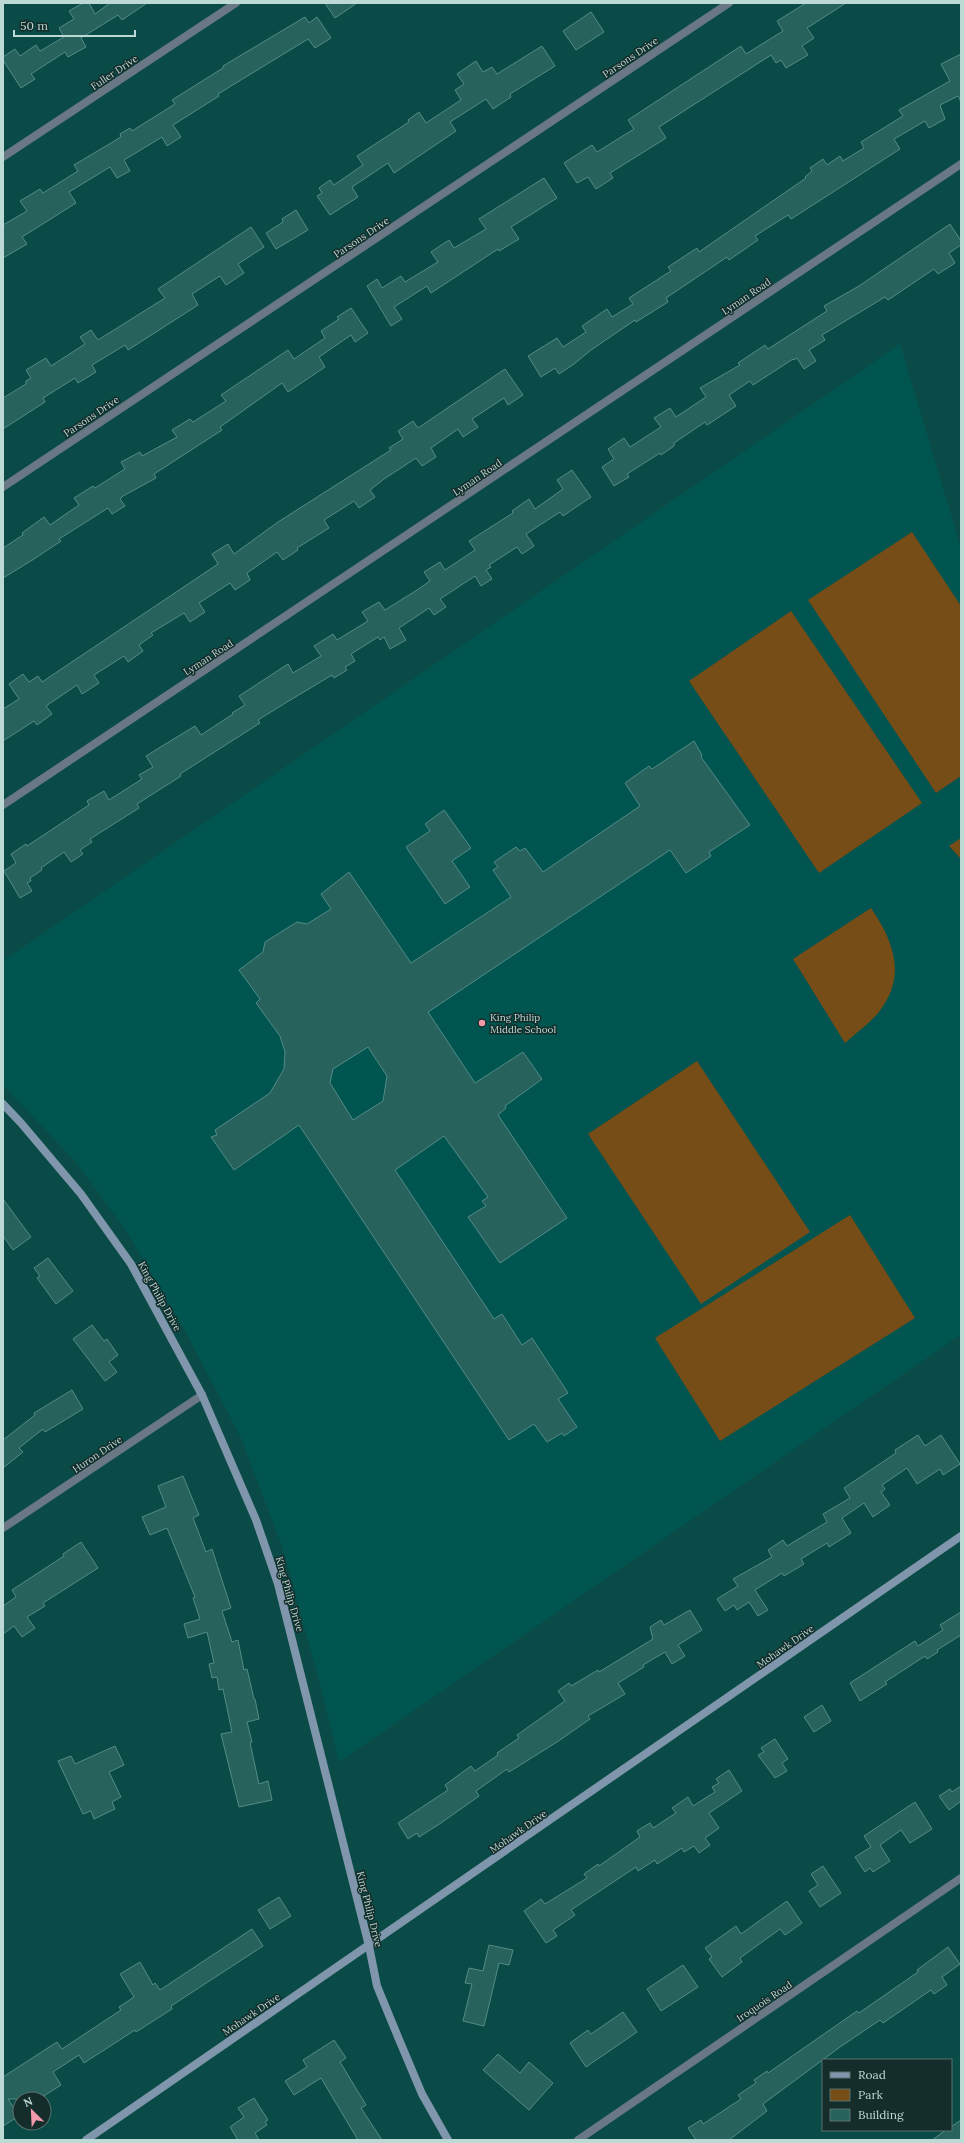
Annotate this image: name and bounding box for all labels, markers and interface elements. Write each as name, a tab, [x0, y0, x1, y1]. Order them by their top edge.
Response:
scale bar	[14, 12, 135, 38]
text: 50 m	[20, 18, 48, 33]
street label: Parsons Drive	[600, 34, 661, 81]
street label: Fuller Drive	[88, 52, 141, 93]
street label: Parsons Drive	[331, 214, 392, 261]
street label: Lyman Road	[719, 275, 773, 318]
street label: Parsons Drive	[61, 393, 122, 440]
street label: Lyman Road	[450, 456, 504, 499]
street label: Lyman Road	[181, 636, 236, 678]
place label: King Philip Middle School	[490, 1011, 556, 1036]
marker: King Philip Middle School	[477, 1018, 487, 1028]
street label: King Philip Drive	[135, 1259, 184, 1334]
street label: Huron Drive	[70, 1433, 125, 1476]
street label: King Philip Drive	[273, 1555, 307, 1634]
street label: Mohawk Drive	[754, 1622, 817, 1671]
street label: Mohawk Drive	[487, 1807, 550, 1856]
street label: King Philip Drive	[354, 1870, 385, 1949]
street label: Iroquois Road	[734, 1978, 795, 2025]
street label: Mohawk Drive	[220, 1990, 283, 2039]
legend	[822, 2059, 952, 2131]
text: Road	[858, 2067, 886, 2082]
text: Park	[858, 2087, 884, 2102]
north arrow	[12, 2091, 52, 2131]
text: N	[21, 2094, 35, 2110]
text: Building	[858, 2107, 904, 2122]

